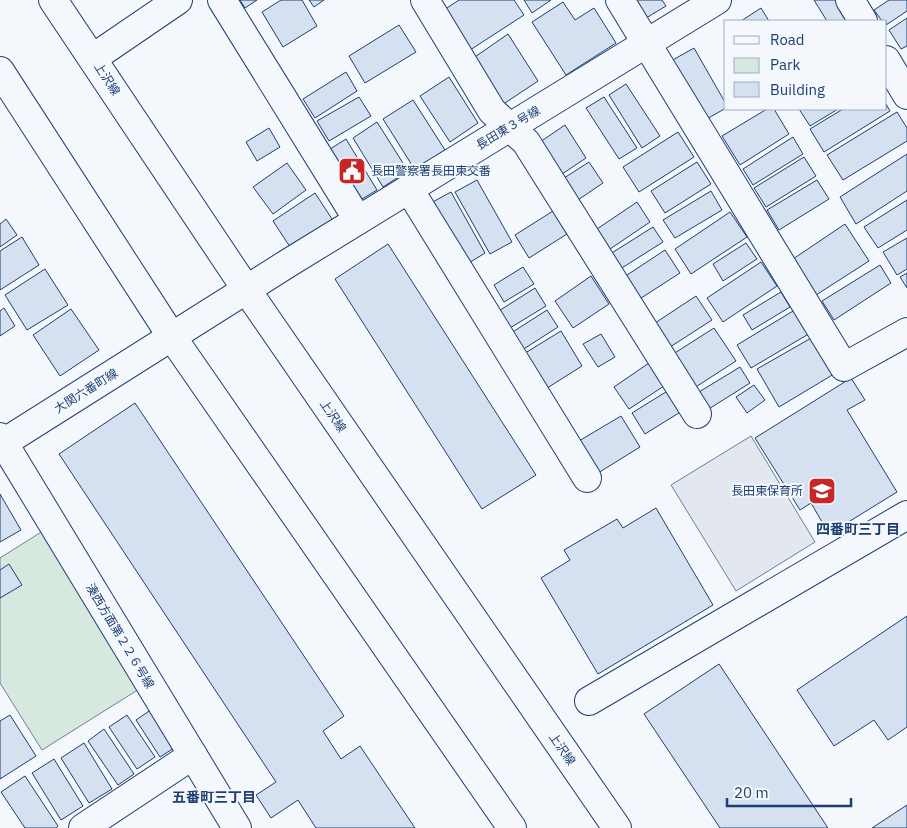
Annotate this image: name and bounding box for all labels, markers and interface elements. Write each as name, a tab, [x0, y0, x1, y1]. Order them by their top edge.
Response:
legend	[724, 20, 887, 110]
text: Road	[770, 30, 805, 49]
text: Park	[770, 55, 800, 74]
street label: 上沢線	[91, 60, 124, 98]
text: Building	[770, 80, 825, 99]
street label: 長田東３号線	[473, 103, 542, 153]
public building icon: 長田警察署長田東交番	[337, 156, 367, 186]
place label: 長田警察署長田東交番	[371, 163, 491, 178]
street label: 大関六番町線	[51, 365, 120, 416]
street label: 上沢線	[317, 397, 350, 435]
school or university icon: 長田東保育所	[807, 476, 837, 506]
place label: 長田東保育所	[731, 483, 803, 498]
district label: 四番町三丁目	[816, 520, 900, 538]
street label: 湊西方面第２２６号線	[83, 580, 158, 691]
street label: 上沢線	[546, 730, 579, 768]
scale bar	[727, 776, 851, 808]
text: 20 m	[734, 783, 769, 802]
district label: 五番町三丁目	[172, 788, 256, 806]

